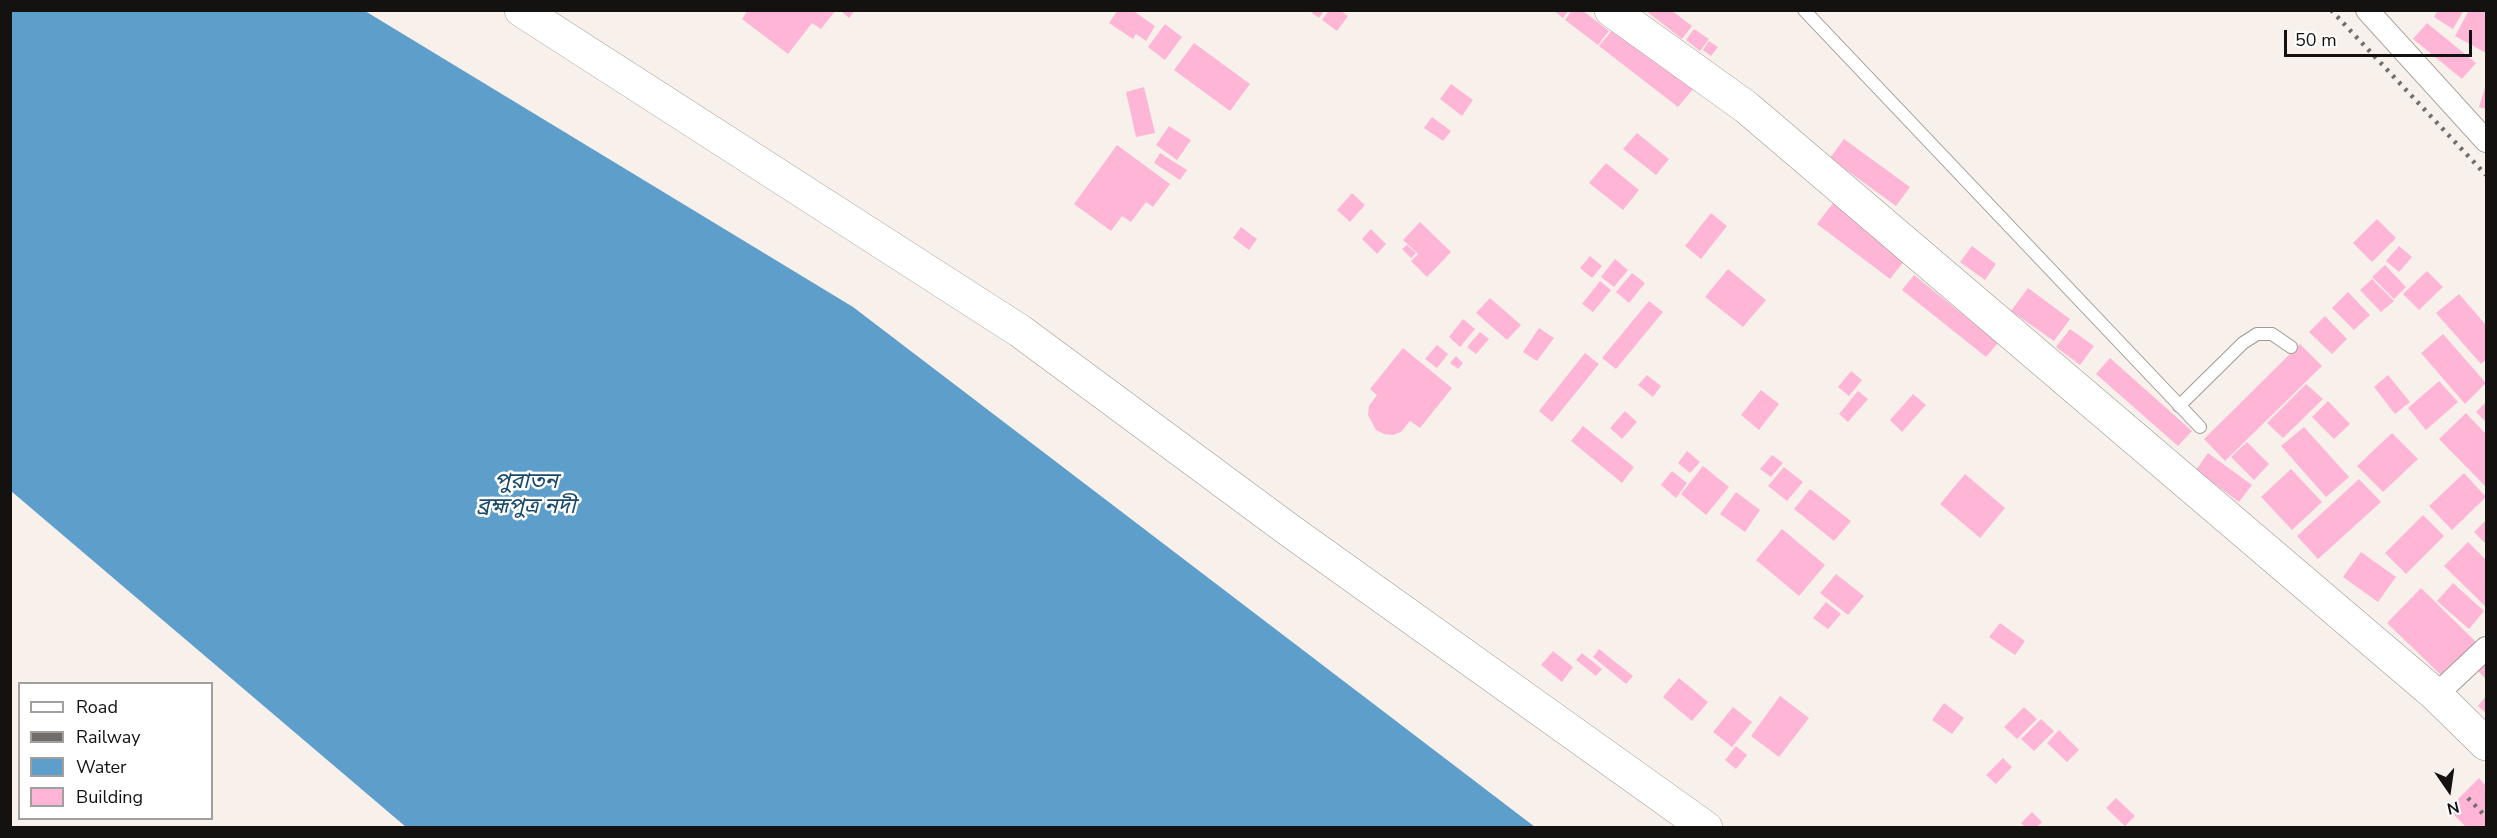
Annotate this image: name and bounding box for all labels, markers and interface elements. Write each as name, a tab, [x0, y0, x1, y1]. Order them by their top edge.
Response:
scale bar	[2287, 18, 2474, 56]
text: 50 m	[2295, 28, 2337, 52]
water label: পুরাতন ব্রহ্মপুত্র নদী	[476, 470, 576, 522]
legend	[18, 682, 213, 820]
text: Road	[76, 695, 118, 719]
text: Railway	[76, 725, 141, 749]
text: Water	[76, 755, 127, 779]
north arrow	[2419, 760, 2479, 820]
text: Building	[76, 785, 143, 809]
text: N	[2445, 795, 2461, 820]

